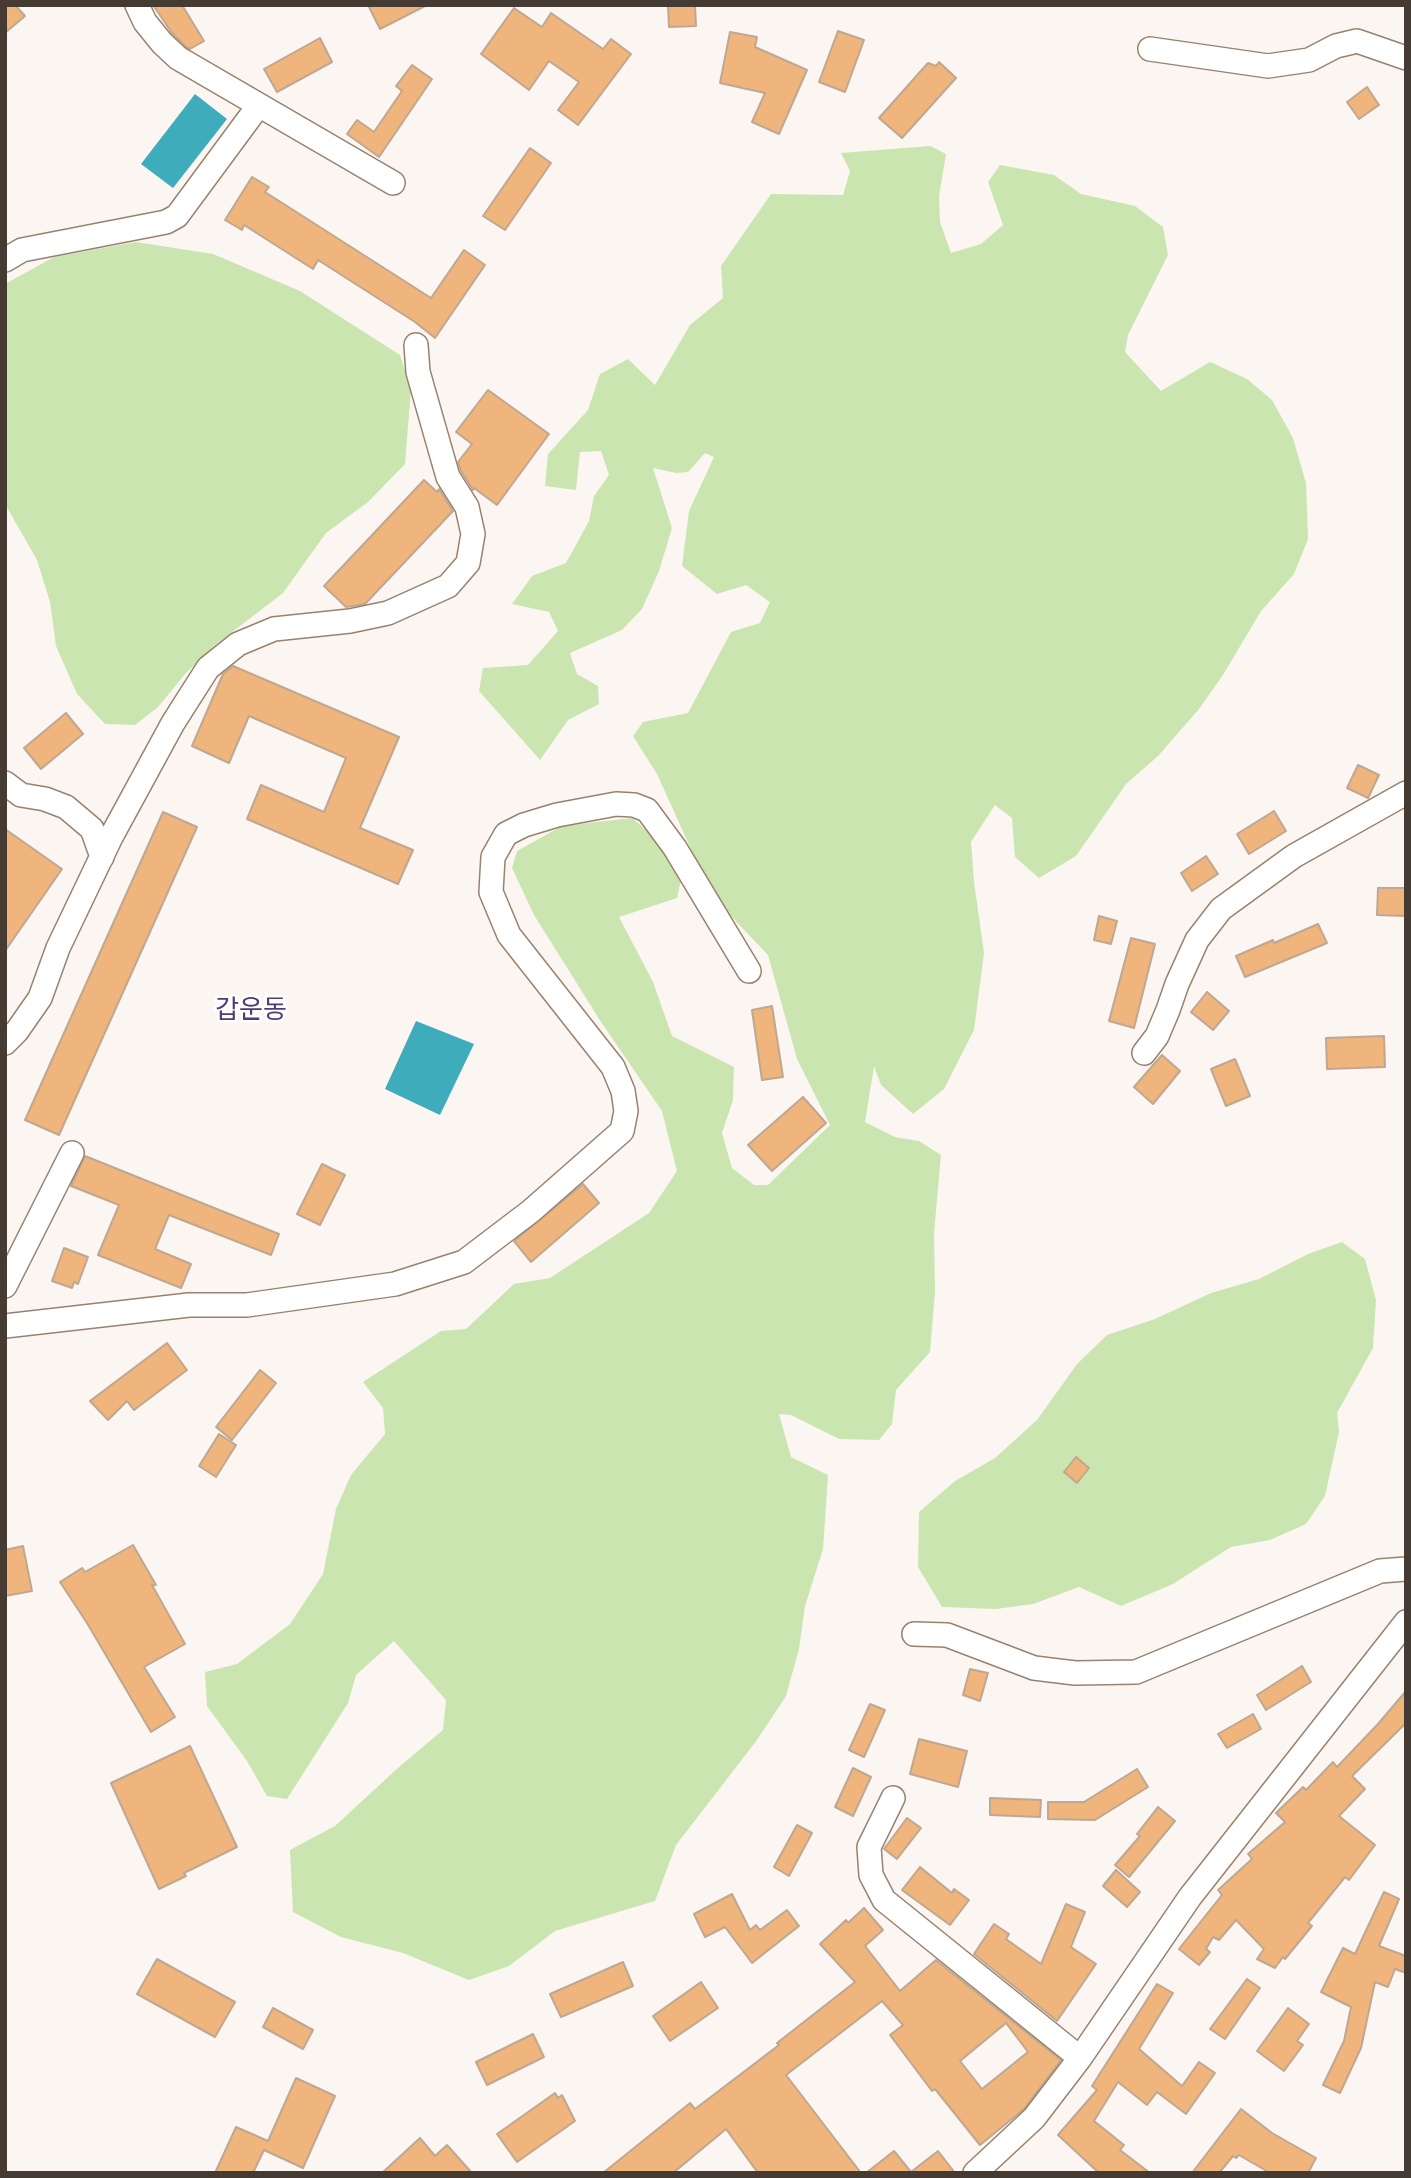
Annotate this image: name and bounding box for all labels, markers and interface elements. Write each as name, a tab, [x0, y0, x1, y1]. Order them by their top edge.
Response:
district label: 갑운동	[215, 994, 287, 1026]

